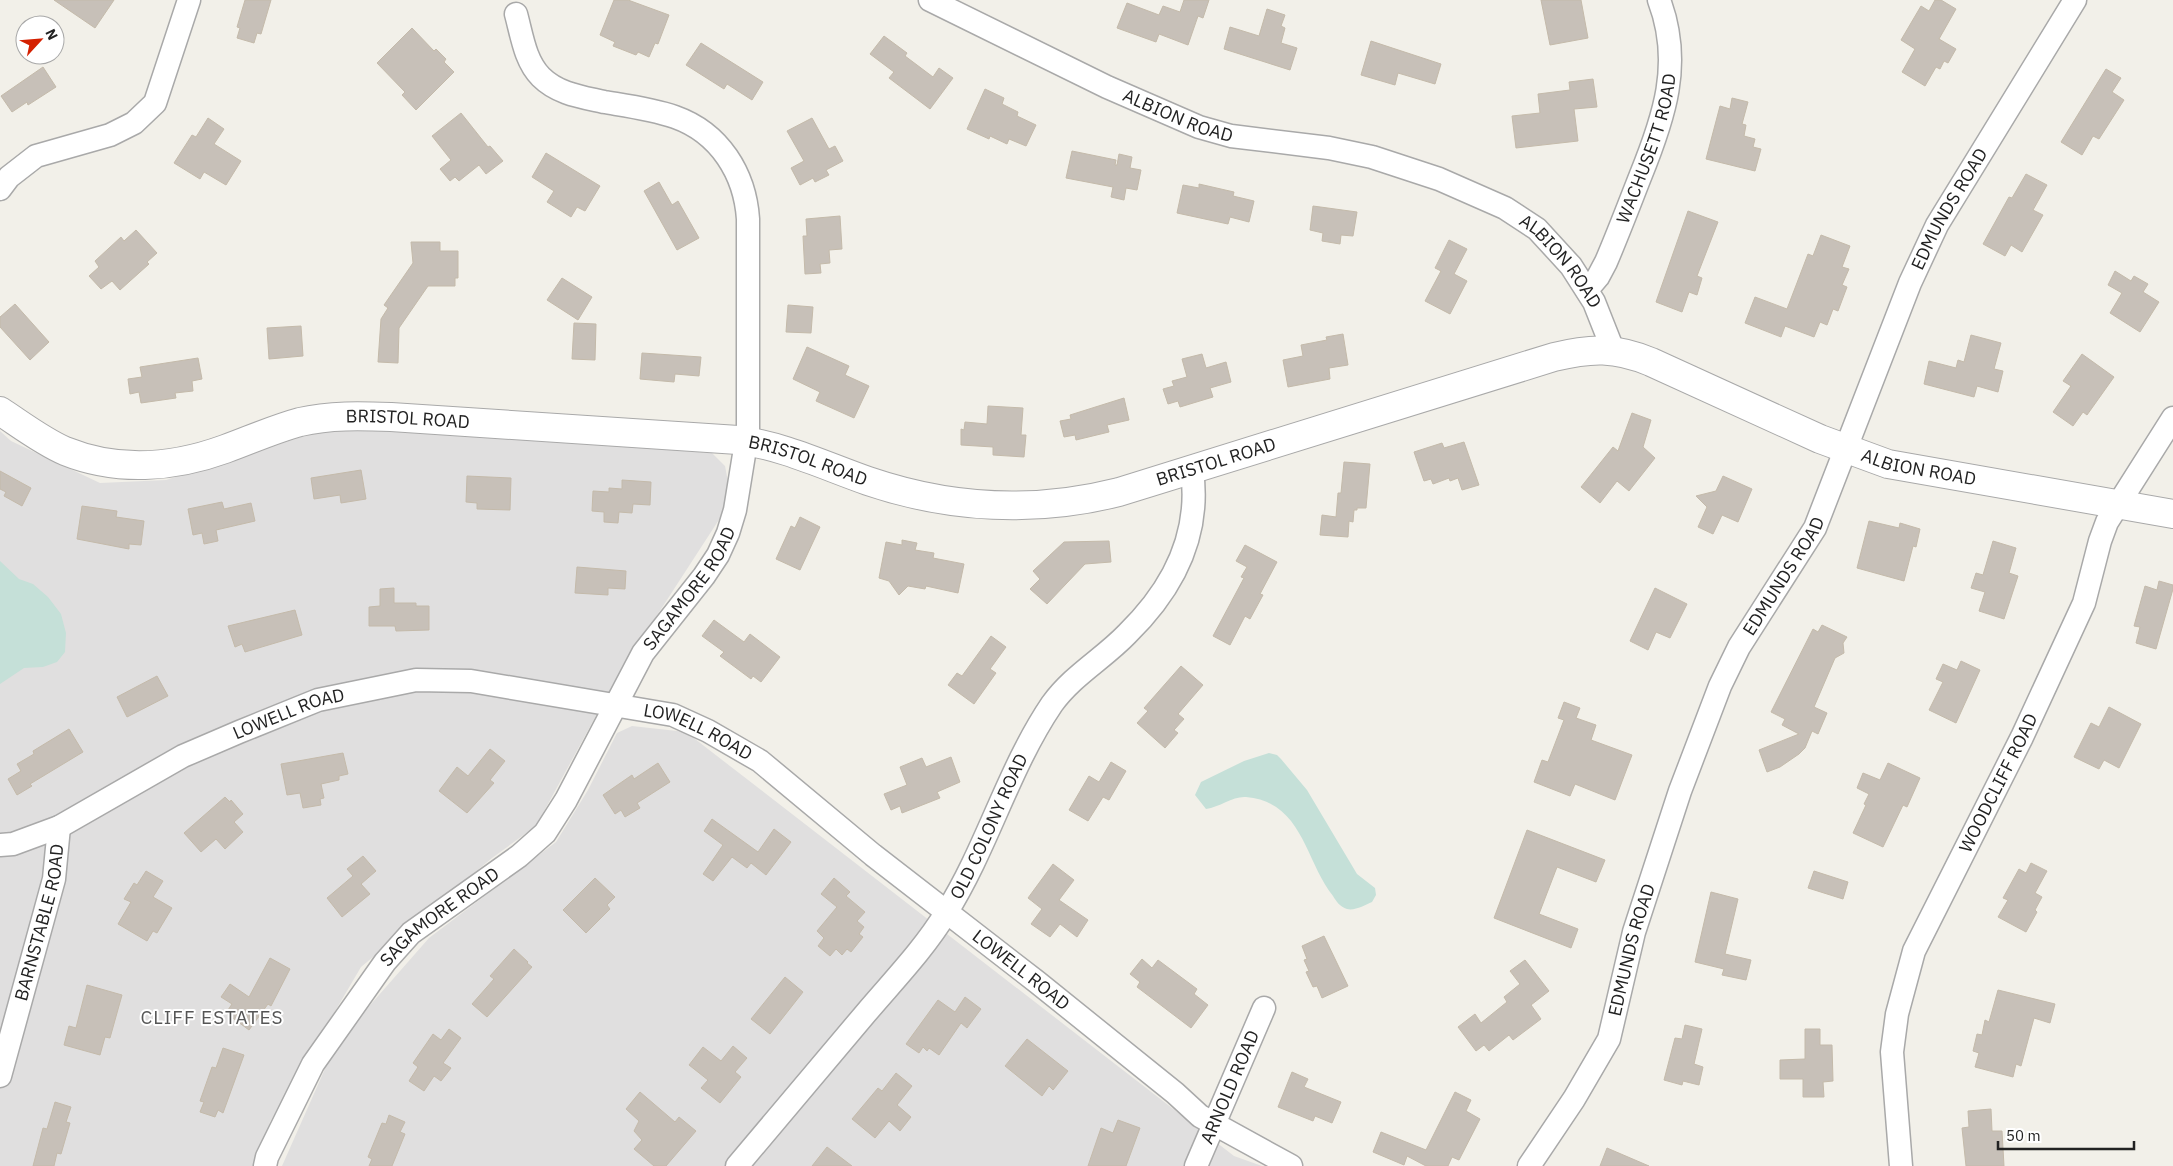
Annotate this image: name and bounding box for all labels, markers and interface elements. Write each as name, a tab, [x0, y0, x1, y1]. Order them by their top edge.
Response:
north arrow	[15, 15, 65, 65]
text: N	[41, 26, 62, 43]
street label: WACHUSETT ROAD	[1611, 72, 1681, 227]
street label: ALBION ROAD	[1119, 83, 1236, 147]
street label: EDMUNDS ROAD	[1906, 144, 1992, 273]
street label: ALBION ROAD	[1515, 209, 1607, 312]
street label: BRISTOL ROAD	[346, 404, 470, 433]
street label: BRISTOL ROAD	[747, 430, 871, 491]
street label: BRISTOL ROAD	[1153, 432, 1279, 491]
street label: ALBION ROAD	[1858, 443, 1978, 490]
street label: EDMUNDS ROAD	[1737, 514, 1829, 640]
street label: SAGAMORE ROAD	[638, 523, 740, 655]
street label: LOWELL ROAD	[229, 683, 346, 744]
street label: LOWELL ROAD	[642, 698, 757, 765]
street label: WOODCLIFF ROAD	[1954, 709, 2042, 856]
street label: OLD COLONY ROAD	[945, 750, 1032, 903]
street label: BARNSTABLE ROAD	[9, 843, 68, 1003]
street label: SAGAMORE ROAD	[375, 862, 503, 971]
street label: EDMUNDS ROAD	[1603, 881, 1660, 1018]
street label: LOWELL ROAD	[968, 924, 1075, 1015]
district label: CLIFF ESTATES	[140, 1005, 284, 1029]
street label: ARNOLD ROAD	[1195, 1027, 1264, 1147]
scale bar	[1998, 1118, 2134, 1150]
text: 50 m	[2006, 1126, 2041, 1145]

